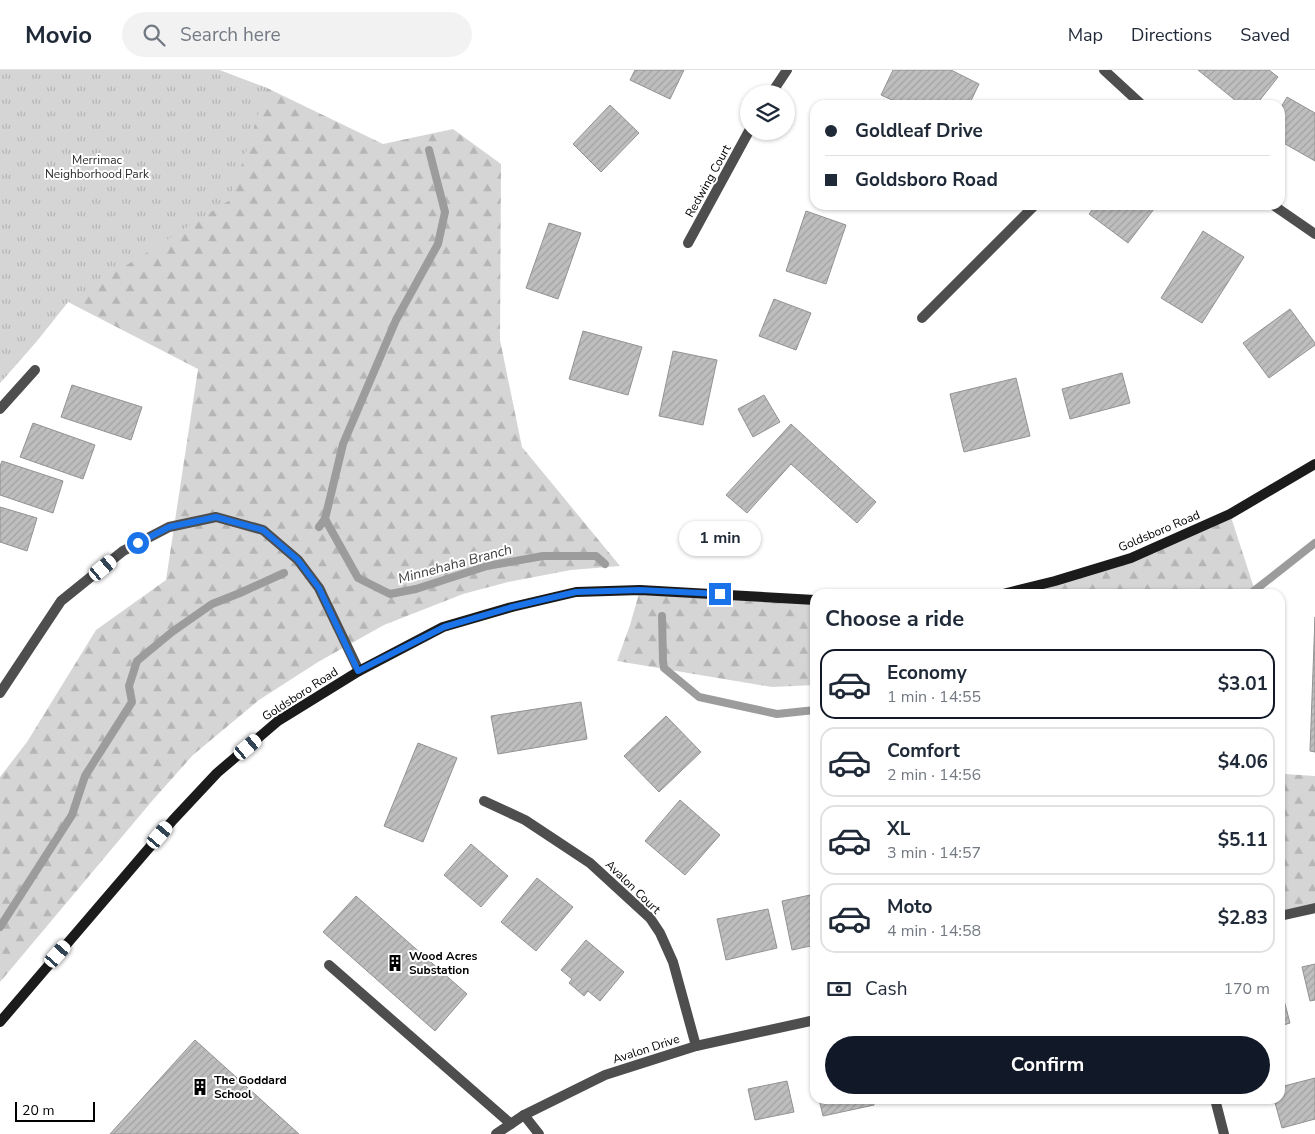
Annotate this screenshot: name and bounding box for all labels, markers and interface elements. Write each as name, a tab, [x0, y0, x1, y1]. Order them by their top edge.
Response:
search box	[122, 12, 472, 57]
text: Movio	[25, 19, 92, 51]
icon: search	[140, 21, 168, 49]
text: Search here	[180, 22, 281, 48]
text: Map	[1068, 23, 1103, 47]
text: Directions	[1131, 23, 1212, 47]
text: Saved	[1240, 23, 1290, 47]
map controls	[740, 85, 795, 140]
button: layers	[740, 85, 795, 140]
text: Goldleaf Drive	[855, 118, 983, 144]
street label: Redwing Court	[681, 141, 735, 220]
park label: Merrimac Neighborhood Park	[45, 152, 150, 182]
text: Goldsboro Road	[855, 167, 998, 193]
street label: Goldsboro Road	[1116, 507, 1202, 555]
callout: 1 min	[679, 522, 761, 556]
text: 1 min	[699, 527, 741, 549]
route start	[127, 532, 149, 554]
water label: Minnehaha Branch	[396, 540, 514, 588]
car	[86, 553, 119, 583]
route end	[709, 583, 731, 605]
text: Choose a ride	[825, 604, 964, 634]
text: Economy	[887, 660, 967, 686]
icon: car	[827, 662, 872, 707]
street label: Goldsboro Road	[259, 664, 341, 724]
text: $3.01	[1218, 671, 1268, 697]
text: 1 min · 14:55	[887, 686, 981, 708]
car	[231, 732, 264, 762]
text: Comfort	[887, 738, 960, 764]
icon: car	[827, 740, 872, 785]
text: $4.06	[1218, 749, 1268, 775]
text: 2 min · 14:56	[887, 764, 981, 786]
text: XL	[887, 816, 910, 842]
icon: car	[827, 818, 872, 863]
car	[144, 819, 175, 851]
text: $5.11	[1218, 827, 1268, 853]
text: 3 min · 14:57	[887, 842, 981, 864]
street label: Avalon Court	[602, 857, 665, 918]
text: Moto	[887, 894, 933, 920]
icon: car	[827, 896, 872, 941]
text: $2.83	[1218, 905, 1268, 931]
text: 4 min · 14:58	[887, 920, 981, 942]
car	[42, 938, 73, 970]
place label: Wood Acres Substation	[409, 948, 478, 978]
building icon: Wood Acres Substation	[385, 953, 405, 973]
icon: cash	[825, 975, 853, 1003]
text: Cash	[865, 976, 907, 1002]
text: 170 m	[1223, 978, 1270, 1000]
street label: Avalon Drive	[611, 1031, 681, 1067]
button: Confirm	[825, 1036, 1270, 1094]
place label: The Goddard School	[214, 1072, 287, 1102]
building icon: The Goddard School	[190, 1077, 210, 1097]
scale bar	[15, 1099, 95, 1122]
text: 20 m	[22, 1101, 54, 1120]

